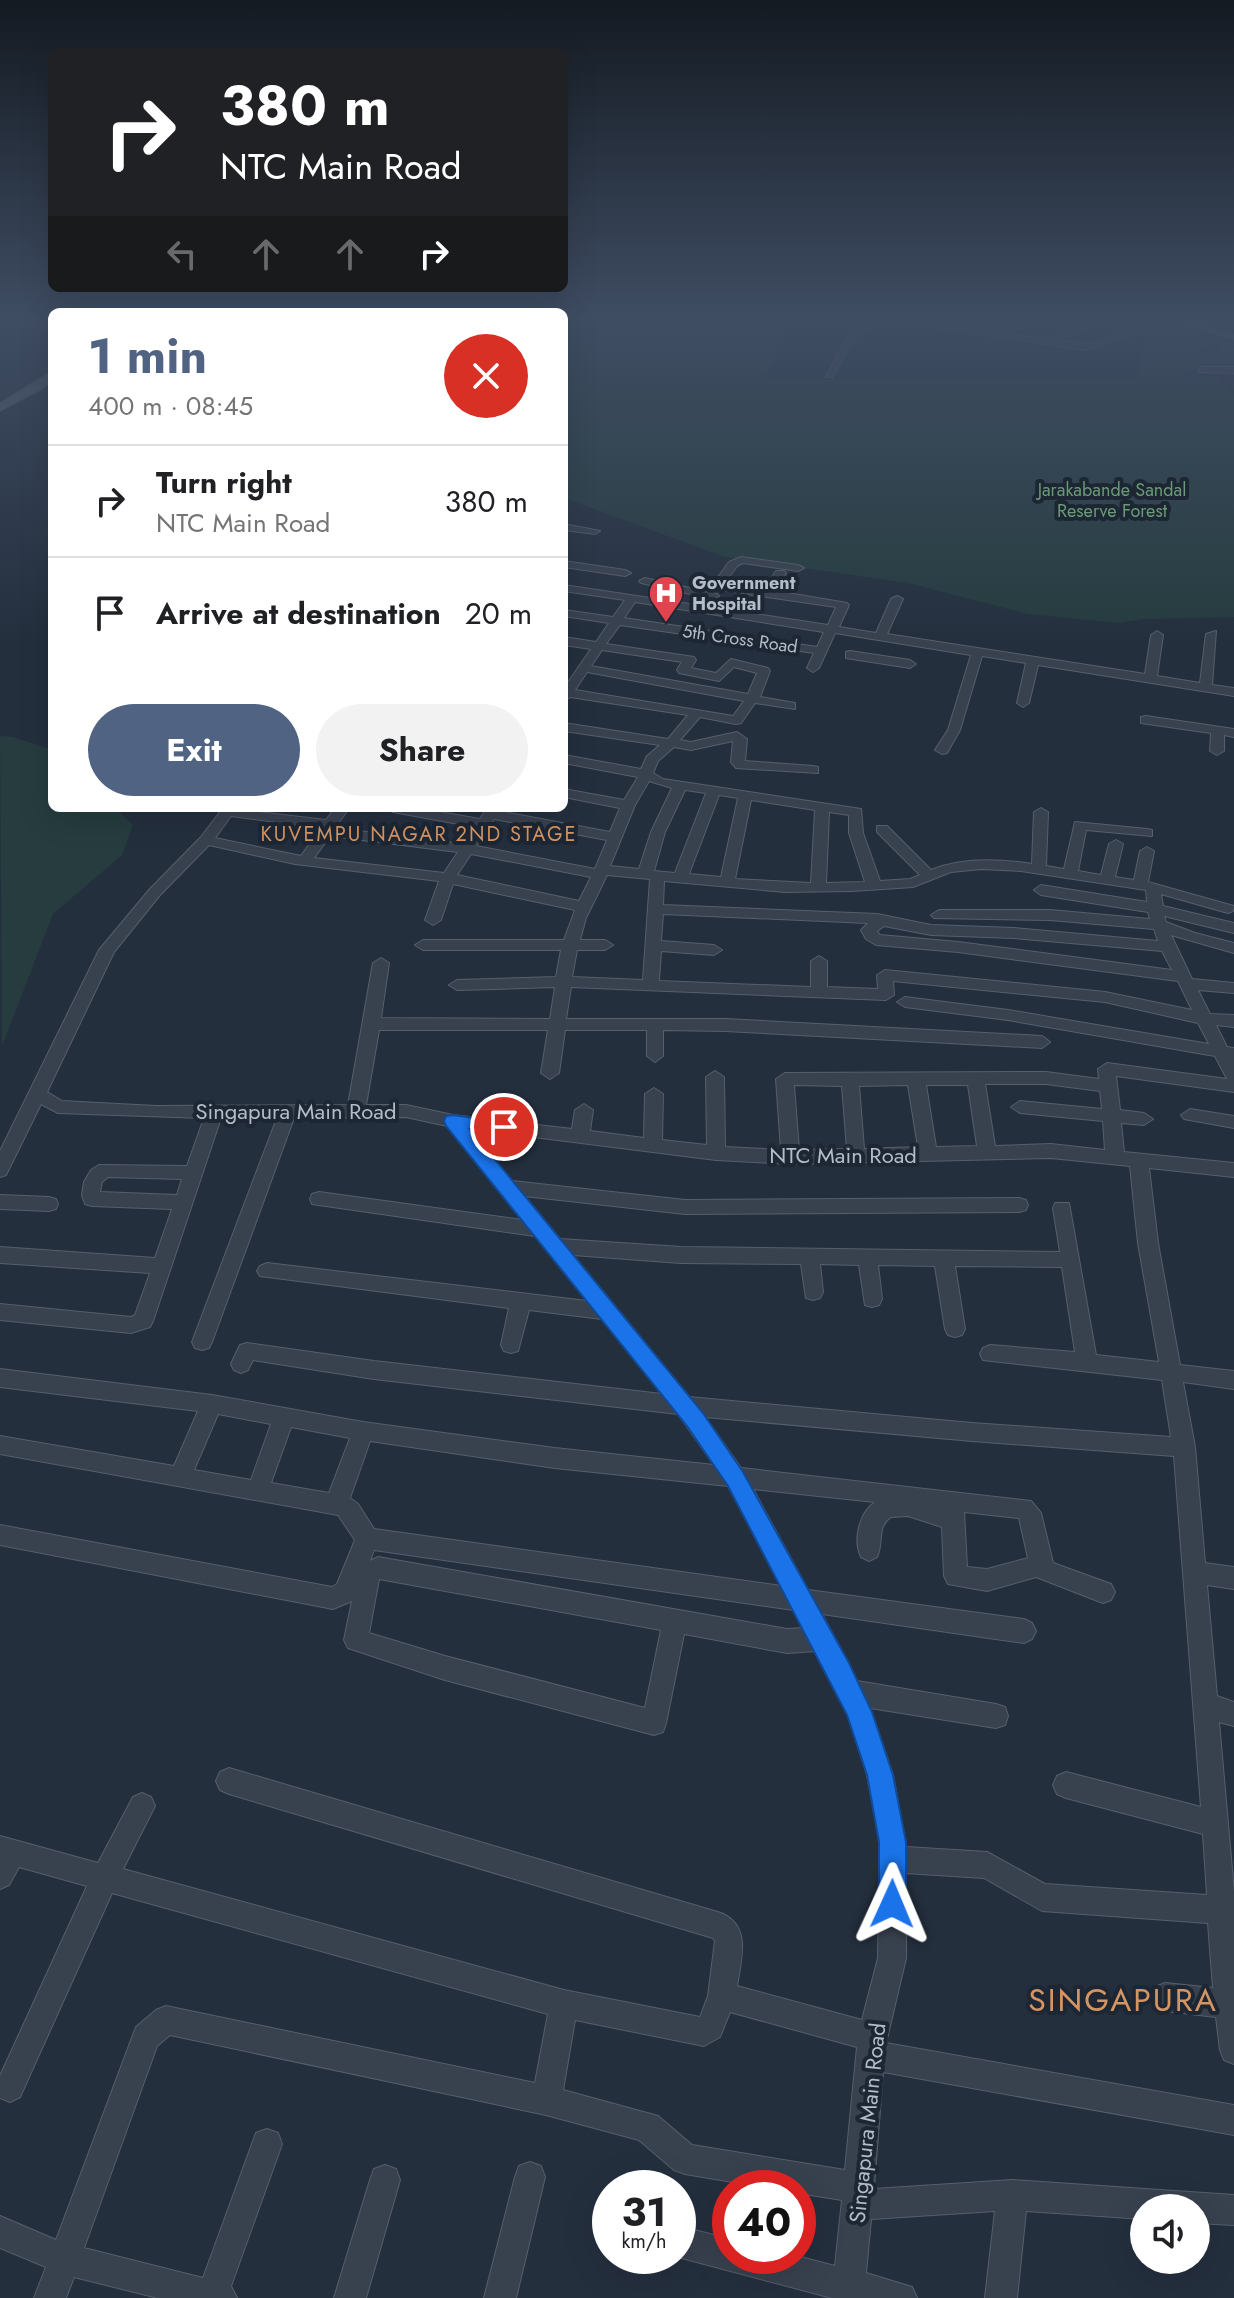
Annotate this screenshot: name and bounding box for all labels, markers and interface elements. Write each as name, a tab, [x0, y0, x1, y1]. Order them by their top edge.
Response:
text: 380 m	[220, 65, 390, 146]
icon: right	[88, 80, 192, 184]
text: NTC Main Road	[220, 140, 462, 192]
icon: left	[160, 232, 204, 276]
icon: ahead	[244, 232, 288, 276]
icon: ahead	[328, 232, 372, 276]
icon: right	[412, 232, 456, 276]
text: 1 min	[88, 322, 207, 391]
button: close	[444, 334, 528, 418]
text: 400 m · 08:45	[88, 387, 253, 425]
text: Turn right	[156, 461, 292, 504]
park label: Jarakabande Sandal Reserve Forest	[1036, 477, 1186, 524]
icon: right	[88, 479, 132, 523]
text: 380 m	[445, 480, 528, 523]
text: NTC Main Road	[156, 504, 330, 542]
place label: Government Hospital	[692, 570, 796, 617]
hospital icon: Government Hospital	[647, 574, 685, 624]
icon: arrive	[88, 591, 132, 635]
text: Arrive at destination	[156, 592, 441, 635]
text: 20 m	[465, 592, 532, 635]
street label: 5th Cross Road	[681, 618, 799, 660]
button: Exit	[88, 704, 300, 796]
button: Share	[316, 704, 528, 796]
district label: KUVEMPU NAGAR 2ND STAGE	[261, 820, 577, 849]
pin	[470, 1093, 538, 1161]
street label: Singapura Main Road	[196, 1095, 397, 1127]
icon: arrive	[482, 1105, 526, 1149]
street label: NTC Main Road	[769, 1139, 917, 1171]
position arrow	[850, 1862, 934, 1946]
district label: SINGAPURA	[1028, 1977, 1218, 2023]
street label: Singapura Main Road	[841, 2021, 893, 2225]
speed limit sign: 40	[712, 2170, 816, 2274]
text: 31	[621, 2183, 667, 2241]
map controls	[1130, 2194, 1210, 2274]
button: sound	[1130, 2194, 1210, 2274]
text: km/h	[621, 2227, 667, 2256]

